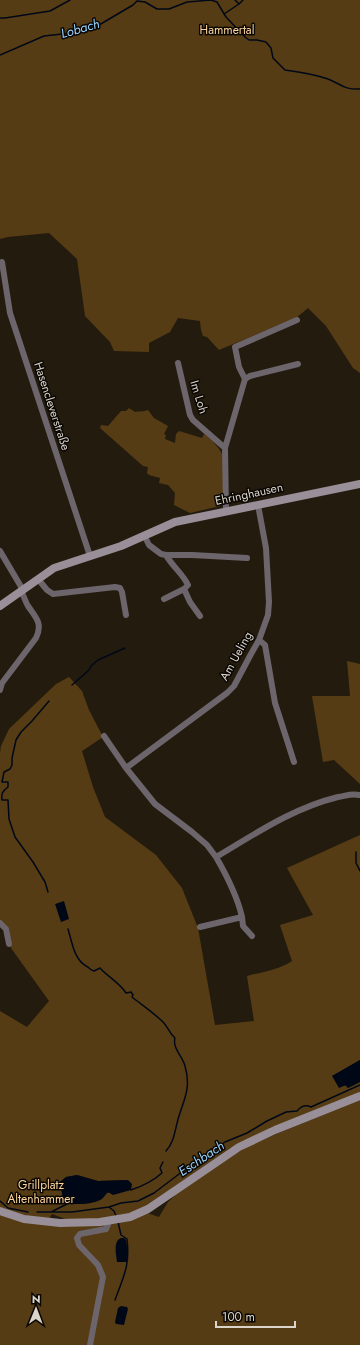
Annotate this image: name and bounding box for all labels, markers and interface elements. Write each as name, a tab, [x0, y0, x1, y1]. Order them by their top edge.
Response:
water label: Lobach	[58, 14, 102, 43]
park label: Hammertal	[200, 21, 254, 39]
street label: Hasencleverstraße	[29, 359, 75, 453]
street label: Im Loh	[185, 378, 213, 416]
street label: Ehringhausen	[213, 478, 285, 510]
street label: Am Ueling	[215, 628, 257, 684]
water label: Eschbach	[175, 1136, 228, 1181]
park label: Grillplatz Altenhammer	[7, 1176, 75, 1208]
north arrow	[16, 1289, 56, 1329]
text: N	[32, 1291, 41, 1307]
scale bar	[216, 1303, 295, 1329]
text: 100 m	[222, 1308, 255, 1326]

